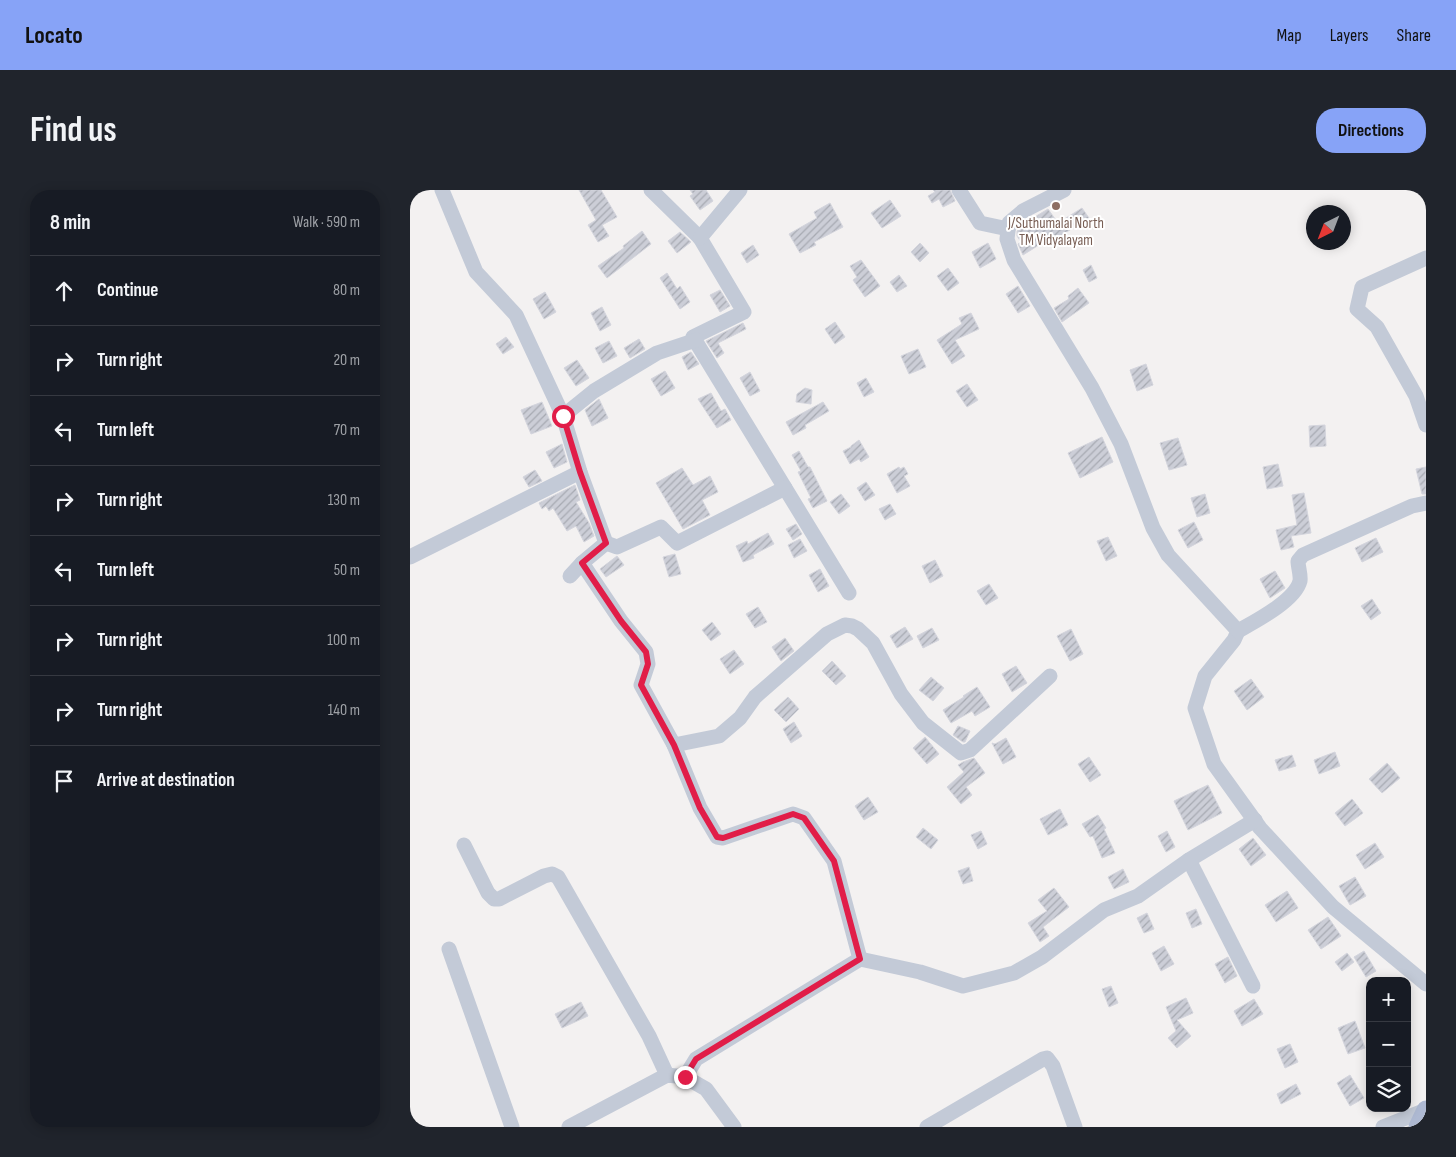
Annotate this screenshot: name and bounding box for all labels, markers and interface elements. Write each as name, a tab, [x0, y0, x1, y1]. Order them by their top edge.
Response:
text: Locato	[25, 21, 83, 50]
text: Map	[1277, 25, 1302, 46]
text: Layers	[1330, 25, 1369, 46]
text: Share	[1397, 25, 1431, 46]
button: Directions	[1316, 108, 1426, 153]
text: Find us	[30, 109, 117, 152]
marker: J/Suthumalai North TM Vidyalayam	[1050, 200, 1062, 212]
north arrow	[1306, 205, 1351, 250]
text: 8 min	[50, 210, 91, 235]
text: Walk · 590 m	[293, 213, 360, 232]
place label: J/Suthumalai North TM Vidyalayam	[1007, 214, 1104, 250]
icon: ahead	[50, 277, 78, 305]
text: Continue	[97, 279, 158, 302]
text: 80 m	[333, 281, 360, 300]
icon: right	[50, 347, 78, 375]
text: Turn right	[97, 349, 162, 372]
text: 20 m	[333, 351, 360, 370]
route start	[552, 405, 575, 428]
icon: left	[50, 417, 78, 445]
text: Turn left	[97, 419, 154, 442]
text: 70 m	[334, 421, 360, 440]
icon: right	[50, 487, 78, 515]
text: Turn right	[97, 489, 162, 512]
text: 130 m	[328, 491, 360, 510]
icon: left	[50, 557, 78, 585]
text: Turn left	[97, 559, 154, 582]
text: 50 m	[334, 561, 360, 580]
icon: right	[50, 627, 78, 655]
text: Turn right	[97, 629, 162, 652]
text: 100 m	[327, 631, 360, 650]
icon: right	[50, 697, 78, 725]
text: Turn right	[97, 699, 162, 722]
text: 140 m	[328, 701, 360, 720]
icon: arrive	[50, 767, 78, 795]
text: Arrive at destination	[97, 769, 235, 792]
map controls	[1366, 977, 1411, 1112]
button: +	[1366, 977, 1411, 1022]
button: −	[1366, 1022, 1411, 1067]
route end	[674, 1066, 697, 1089]
button: layers	[1366, 1067, 1411, 1112]

